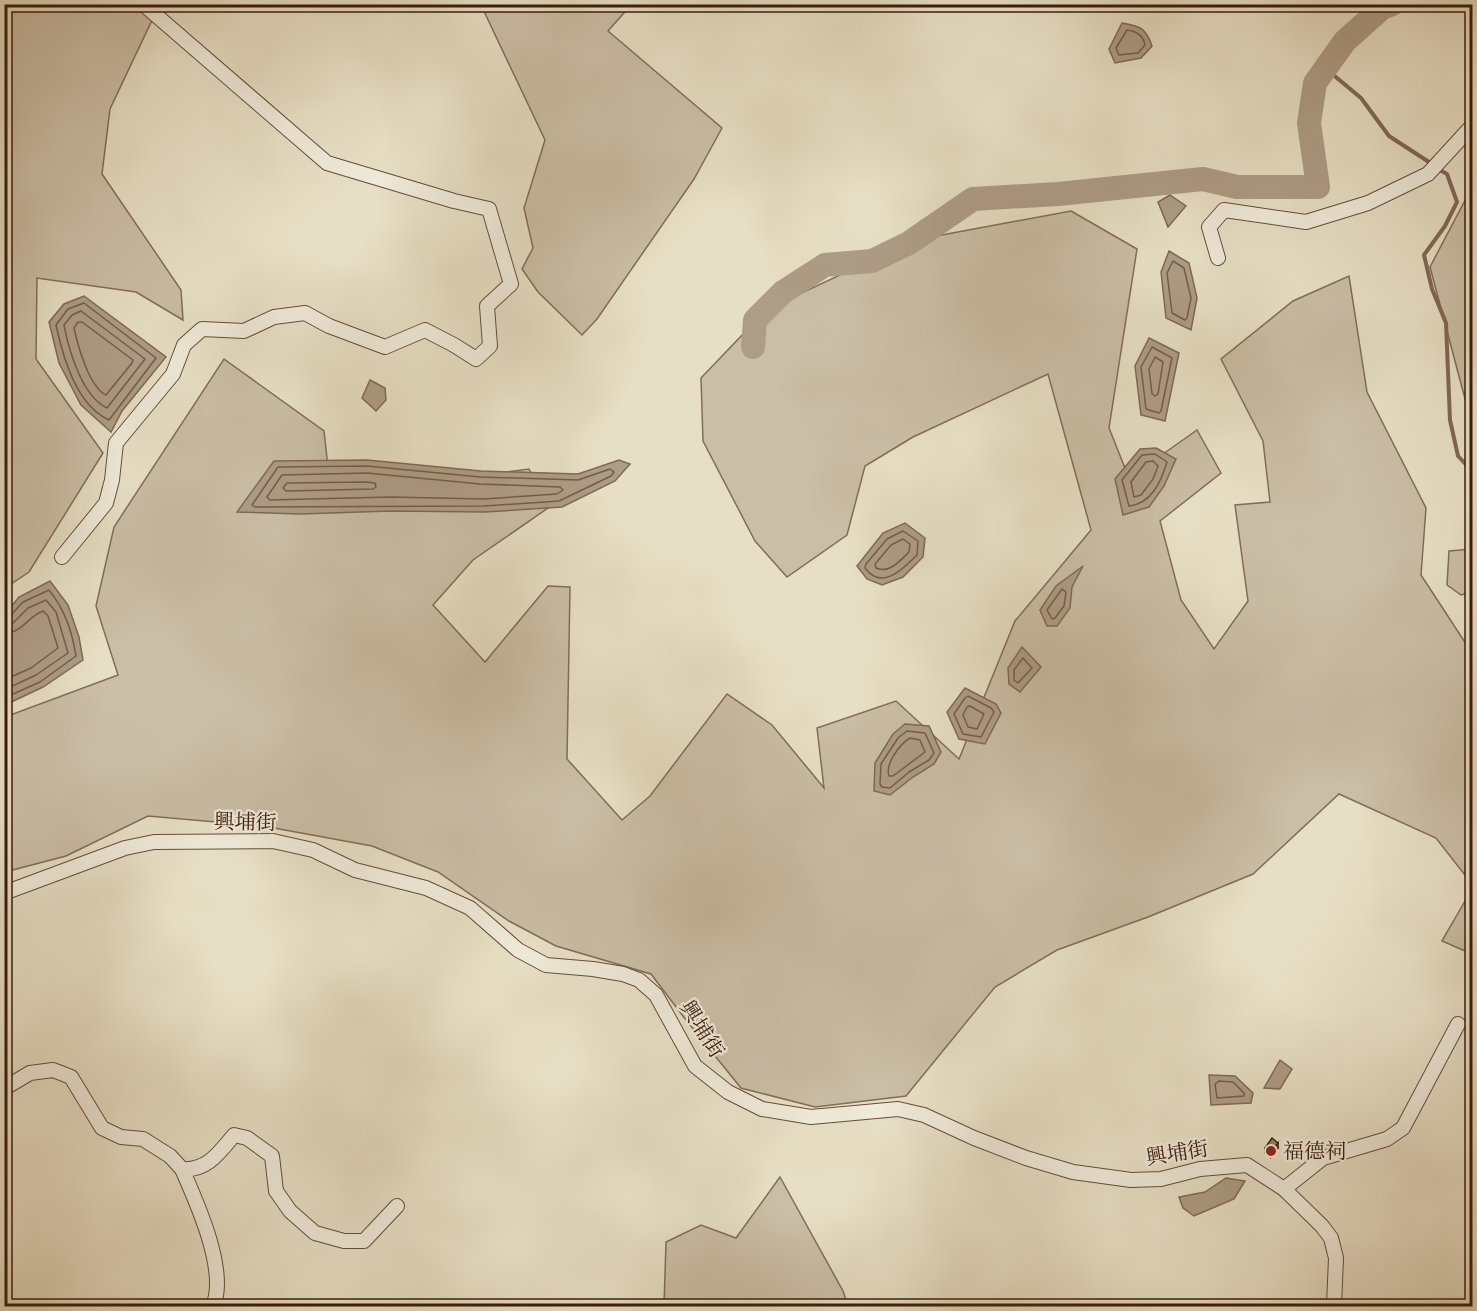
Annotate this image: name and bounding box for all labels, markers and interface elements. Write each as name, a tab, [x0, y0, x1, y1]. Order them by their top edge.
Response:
street label: 興埔街	[213, 805, 277, 838]
street label: 興埔街	[673, 994, 732, 1064]
street label: 興埔街	[1143, 1132, 1210, 1173]
place label: 福德祠	[1283, 1135, 1346, 1166]
marker: 福德祠	[1264, 1144, 1278, 1158]

